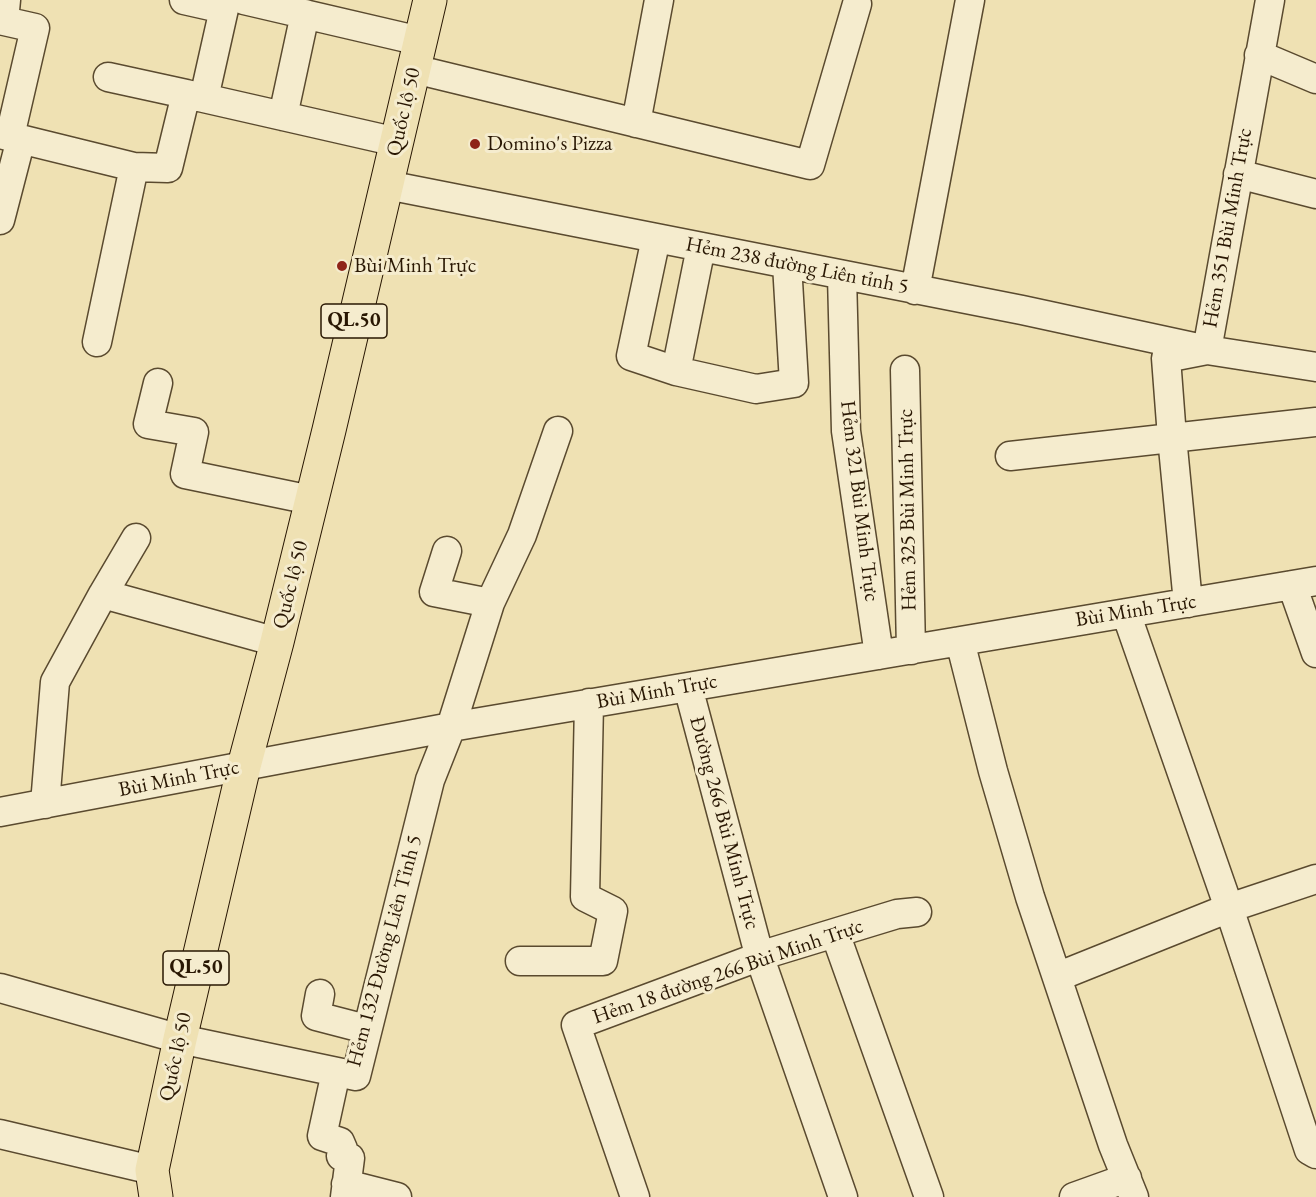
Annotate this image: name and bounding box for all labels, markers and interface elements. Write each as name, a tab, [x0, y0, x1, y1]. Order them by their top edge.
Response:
street label: Quốc lộ 50	[382, 65, 426, 159]
street label: Hẻm 351 Bùi Minh Trực	[1198, 126, 1258, 330]
place label: Domino's Pizza	[487, 131, 612, 157]
marker: Domino's Pizza	[468, 137, 482, 151]
street label: Hẻm 238 đường Liên tỉnh 5	[683, 232, 911, 300]
place label: Bùi Minh Trực	[354, 253, 476, 279]
marker: Bùi Minh Trực	[335, 259, 349, 273]
road number: QL.50	[321, 304, 387, 338]
street label: Hẻm 321 Bùi Minh Trực	[834, 399, 884, 603]
street label: Hẻm 325 Bùi Minh Trực	[894, 409, 922, 611]
street label: Quốc lộ 50	[268, 538, 314, 632]
street label: Bùi Minh Trực	[1074, 589, 1198, 633]
street label: Bùi Minh Trực	[595, 669, 719, 715]
street label: Đường 266 Bùi Minh Trực	[683, 714, 765, 932]
street label: Bùi Minh Trực	[117, 755, 241, 803]
street label: Hẻm 132 Đường Liên Tỉnh 5	[342, 832, 428, 1070]
street label: Hẻm 18 đường 266 Bùi Minh Trực	[590, 914, 866, 1030]
road number: QL.50	[163, 951, 229, 985]
street label: Quốc lộ 50	[154, 1010, 198, 1104]

